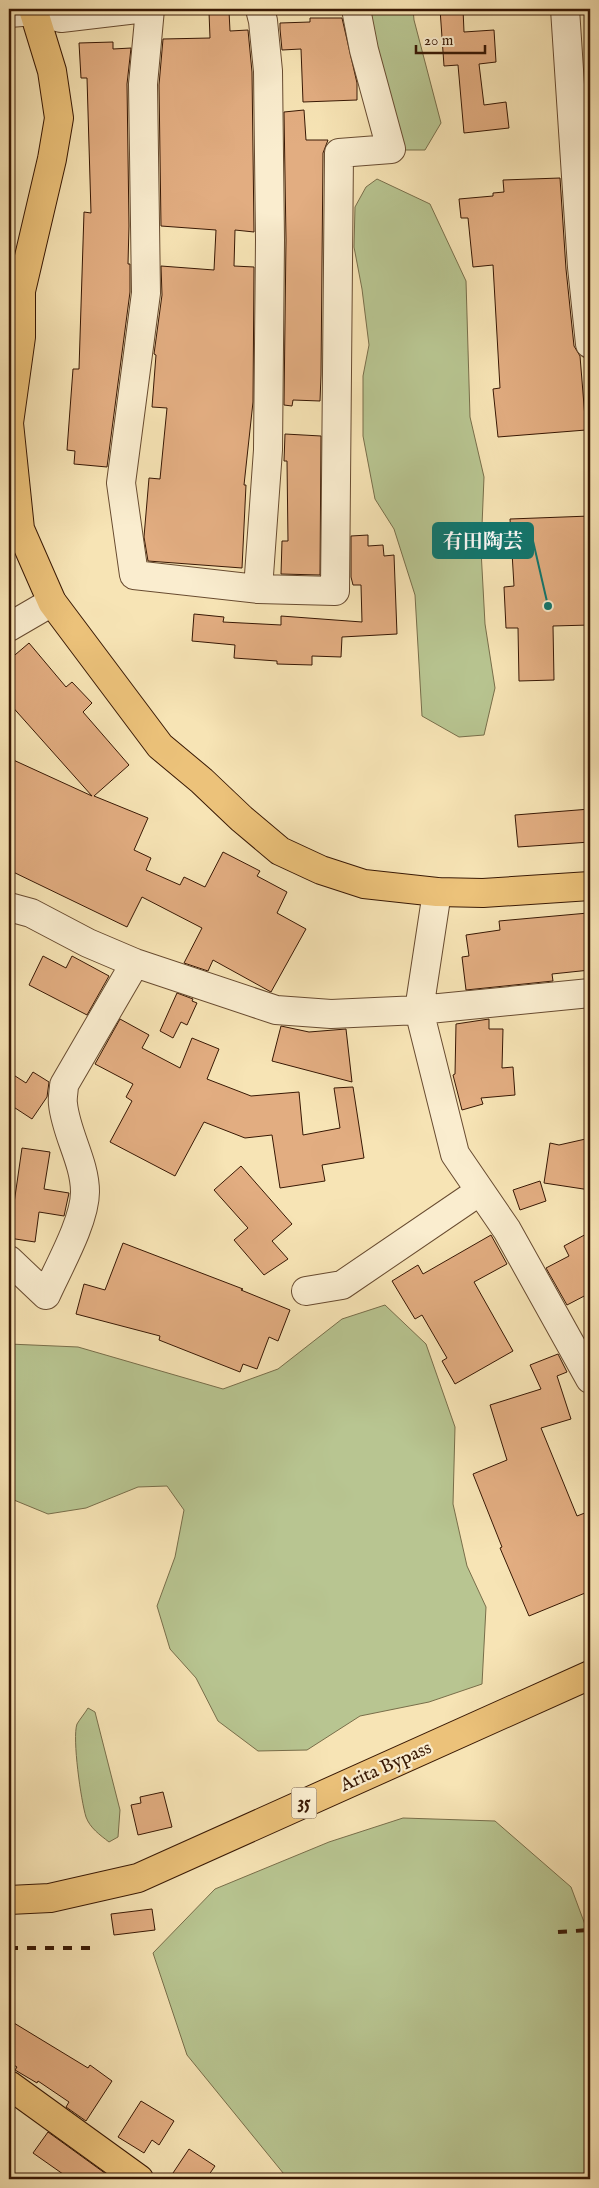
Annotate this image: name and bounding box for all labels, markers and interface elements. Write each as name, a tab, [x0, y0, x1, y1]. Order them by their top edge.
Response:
scale bar	[416, 22, 485, 54]
text: 20 m	[424, 31, 454, 50]
callout: 有田陶芸	[433, 523, 533, 558]
text: 有田陶芸	[443, 530, 523, 555]
street label: Arita Bypass	[336, 1736, 435, 1798]
road number: 35	[292, 1788, 316, 1819]

